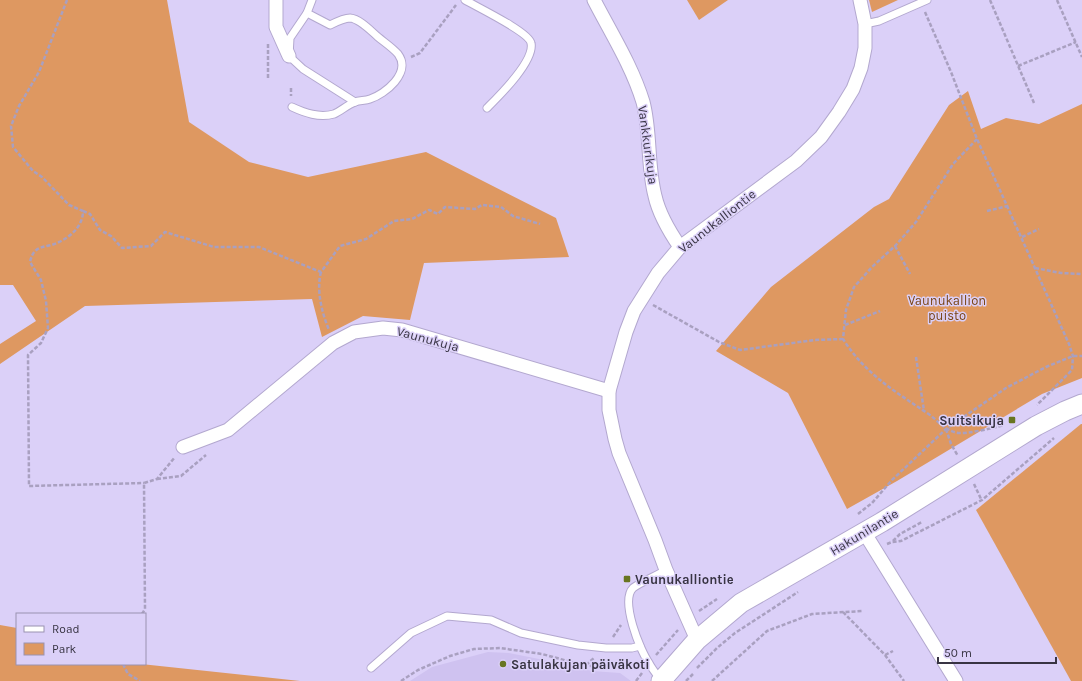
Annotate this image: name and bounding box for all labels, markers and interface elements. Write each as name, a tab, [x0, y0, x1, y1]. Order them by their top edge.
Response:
street label: Vankkurikuja	[635, 105, 661, 185]
street label: Vaunukalliontie	[675, 186, 759, 256]
park label: Vaunukallion puisto	[908, 293, 986, 323]
street label: Vaunukuja	[395, 323, 461, 355]
place label: Suitsikuja	[939, 413, 1004, 428]
marker: Suitsikuja	[1007, 415, 1017, 425]
street label: Hakunilantie	[827, 506, 901, 558]
place label: Vaunukalliontie	[635, 572, 734, 587]
marker: Vaunukalliontie	[622, 574, 632, 584]
legend	[16, 613, 146, 665]
text: Road	[52, 622, 80, 636]
scale bar	[938, 639, 1056, 665]
text: Park	[52, 642, 77, 656]
text: 50 m	[944, 646, 972, 660]
place label: Satulakujan päiväkoti	[511, 657, 650, 672]
marker: Satulakujan päiväkoti	[498, 659, 508, 669]

